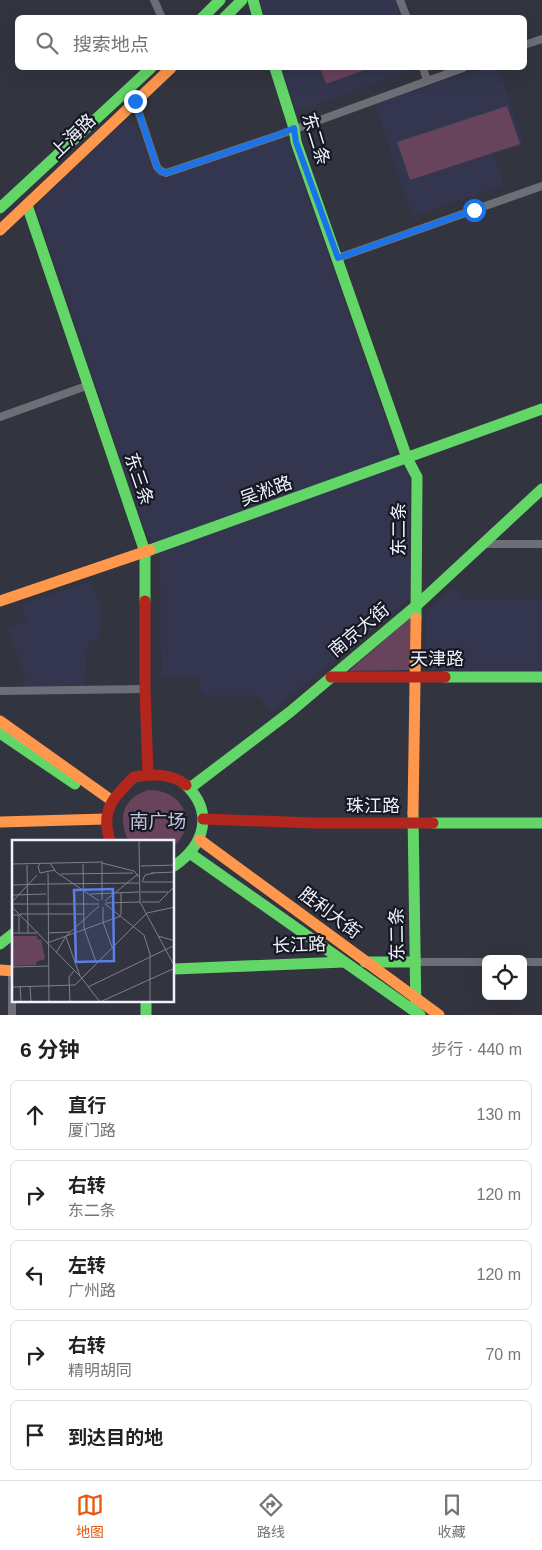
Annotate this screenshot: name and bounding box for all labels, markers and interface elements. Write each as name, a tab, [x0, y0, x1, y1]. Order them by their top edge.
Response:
search box	[15, 15, 527, 70]
icon: search	[33, 29, 61, 57]
text: 搜索地点	[73, 34, 149, 55]
route end	[124, 90, 147, 113]
street label: 上海路	[47, 110, 99, 162]
street label: 东二条	[299, 110, 333, 168]
route start	[463, 199, 486, 222]
street label: 东三条	[121, 450, 157, 508]
street label: 吴淞路	[237, 472, 295, 510]
street label: 东二条	[389, 502, 409, 556]
street label: 南京大街	[325, 599, 393, 661]
street label: 天津路	[410, 649, 464, 669]
street label: 珠江路	[346, 796, 400, 816]
district label: 南广场	[129, 811, 187, 832]
inset map	[12, 840, 175, 1002]
street label: 胜利大街	[295, 883, 365, 943]
street label: 东二条	[387, 907, 407, 961]
street label: 长江路	[272, 934, 326, 956]
map controls	[482, 955, 527, 1000]
button: locate	[482, 955, 527, 1000]
text: 6 分钟	[20, 1038, 80, 1061]
text: 步行 · 440 m	[431, 1041, 522, 1058]
text: 直行	[68, 1095, 106, 1116]
icon: ahead	[21, 1101, 49, 1129]
text: 130 m	[477, 1106, 521, 1123]
text: 厦门路	[68, 1122, 116, 1139]
text: 右转	[68, 1175, 106, 1196]
icon: right	[21, 1181, 49, 1209]
text: 120 m	[477, 1186, 521, 1203]
text: 东二条	[68, 1202, 116, 1219]
text: 左转	[68, 1255, 106, 1276]
icon: left	[21, 1261, 49, 1289]
text: 120 m	[477, 1266, 521, 1283]
text: 广州路	[68, 1282, 116, 1299]
text: 右转	[68, 1335, 106, 1356]
icon: right	[21, 1341, 49, 1369]
text: 70 m	[485, 1346, 521, 1363]
text: 精明胡同	[68, 1362, 132, 1379]
icon: arrive	[21, 1421, 49, 1449]
text: 到达目的地	[68, 1427, 163, 1448]
tab: 地图	[76, 1491, 104, 1541]
tab: 路线	[257, 1491, 285, 1541]
tab: 收藏	[438, 1491, 466, 1541]

